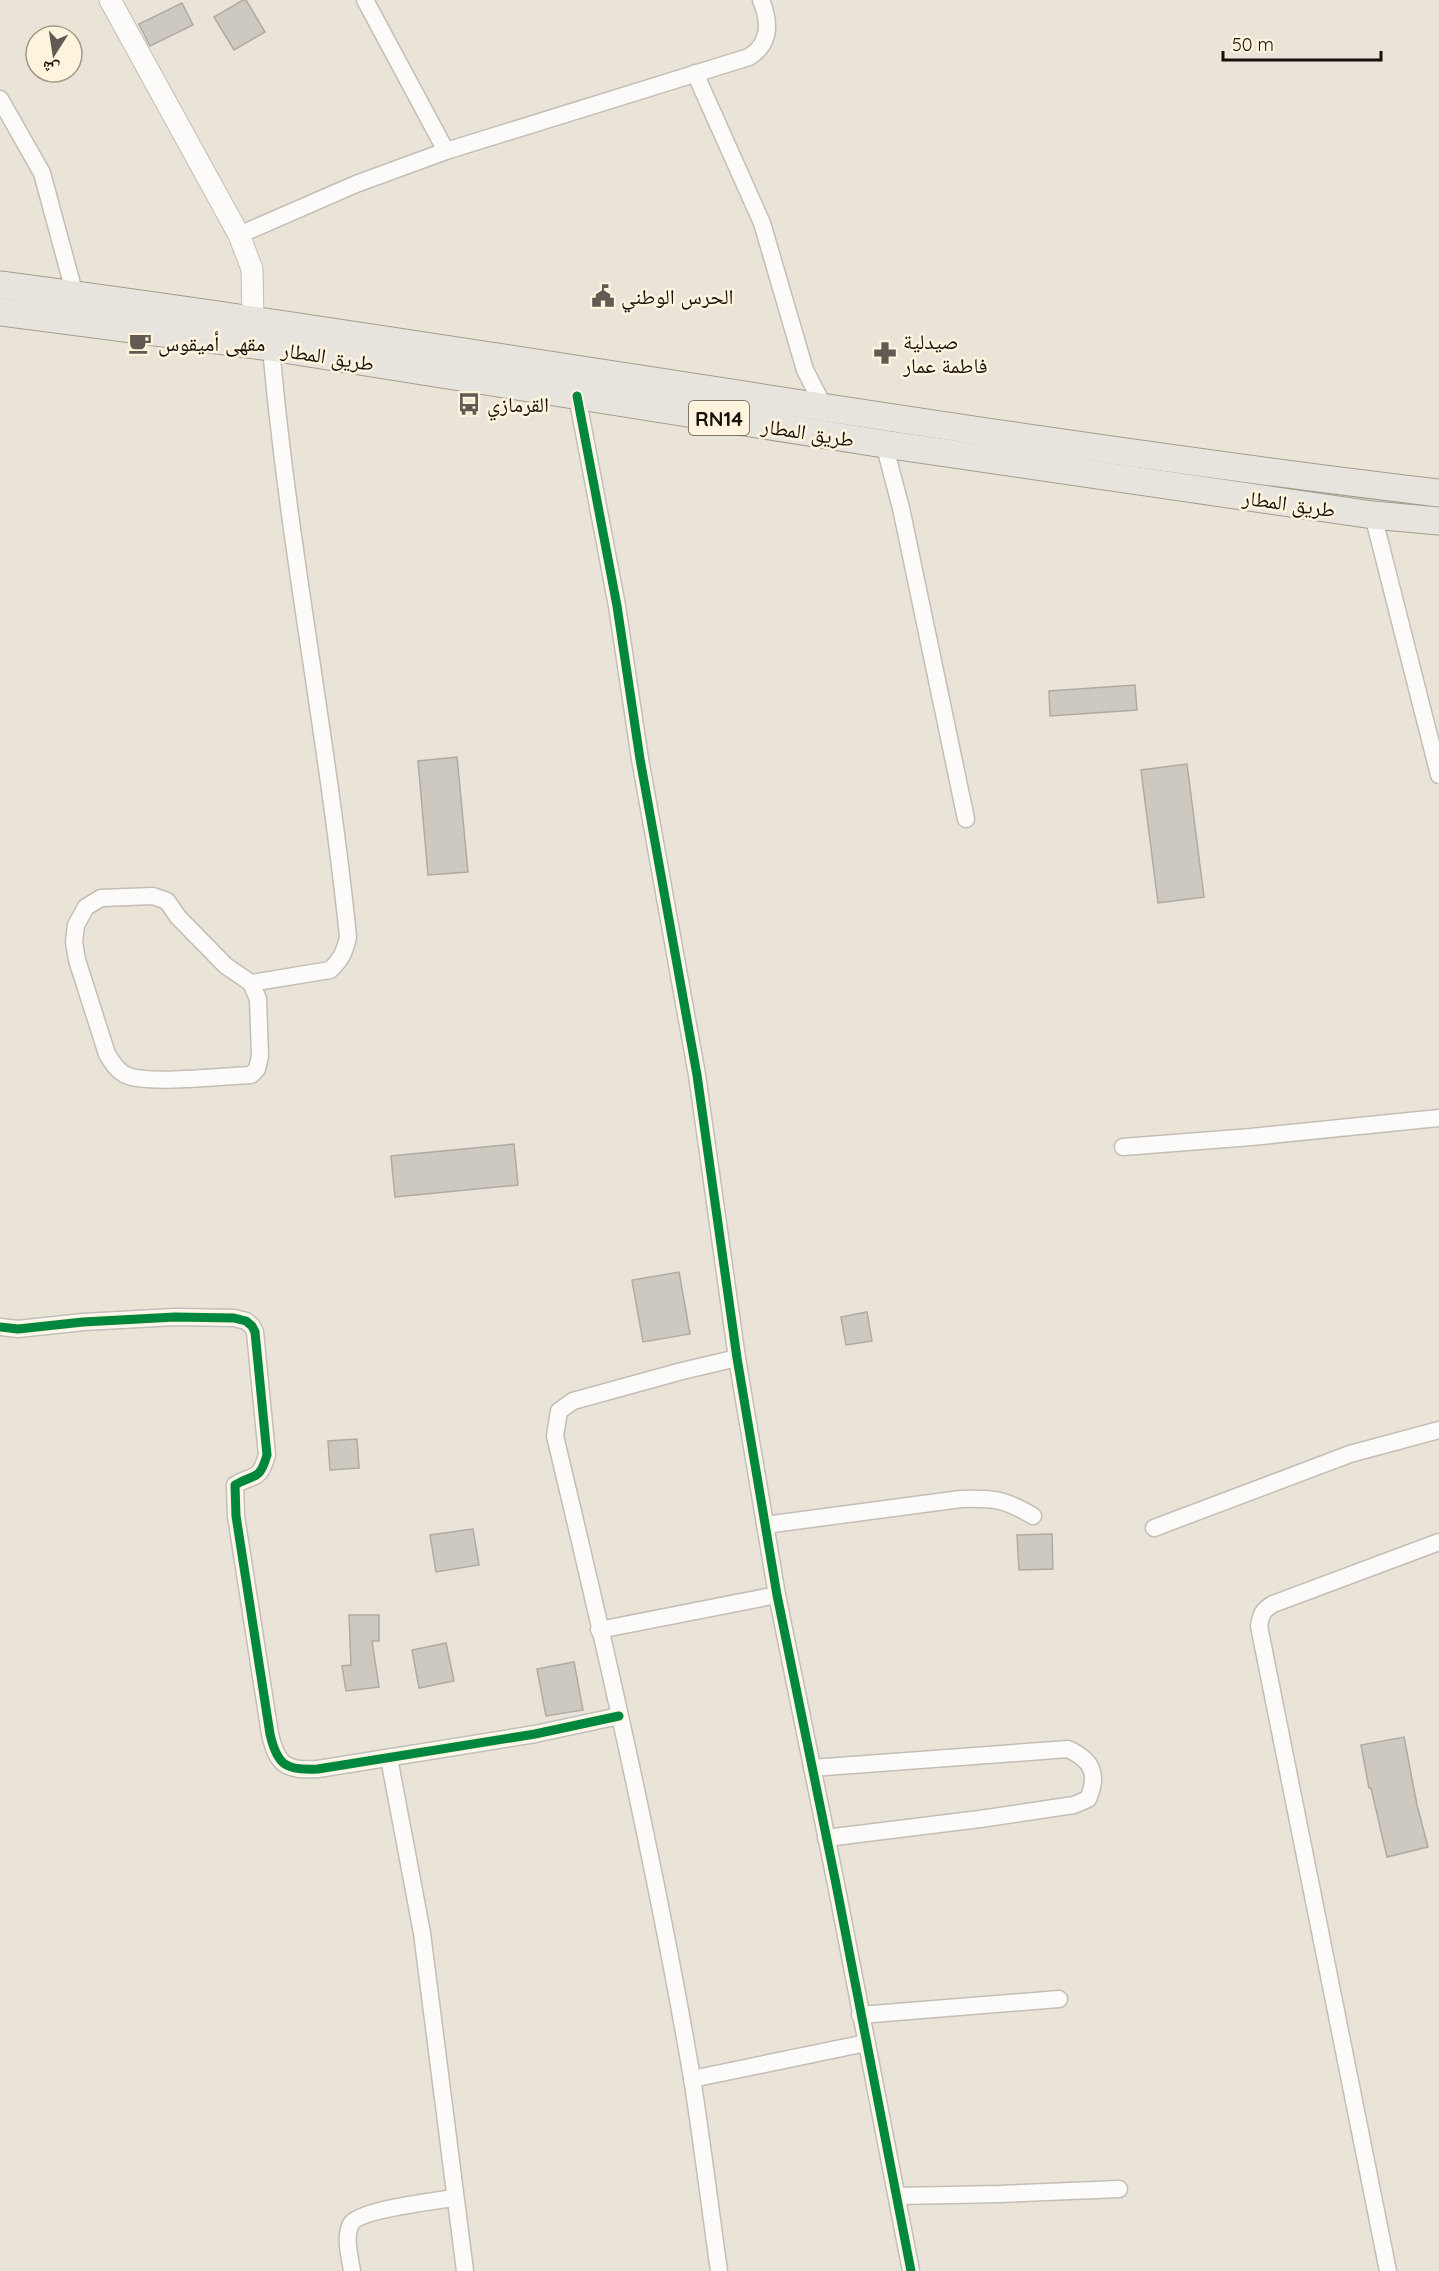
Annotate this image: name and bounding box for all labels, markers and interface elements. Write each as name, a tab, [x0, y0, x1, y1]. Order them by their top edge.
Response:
north arrow	[24, 24, 84, 84]
scale bar	[1223, 24, 1380, 62]
text: 50 m	[1232, 33, 1274, 56]
text: ش	[40, 57, 61, 80]
public building icon: الحرس الوطني	[590, 283, 616, 309]
place label: الحرس الوطني	[621, 283, 734, 313]
place label: صيدلية فاطمة عمار	[902, 328, 988, 378]
cafe icon: مقهى أميقوس	[127, 330, 153, 356]
place label: مقهى أميقوس	[158, 330, 265, 357]
street label: طريق المطار	[279, 336, 376, 377]
pharmacy icon: صيدلية فاطمة عمار	[872, 340, 898, 366]
bus stop icon: القرمازي	[456, 391, 482, 417]
place label: القرمازي	[487, 391, 549, 421]
road number: RN14	[689, 401, 749, 435]
street label: طريق المطار	[759, 412, 856, 453]
street label: طريق المطار	[1240, 483, 1337, 523]

